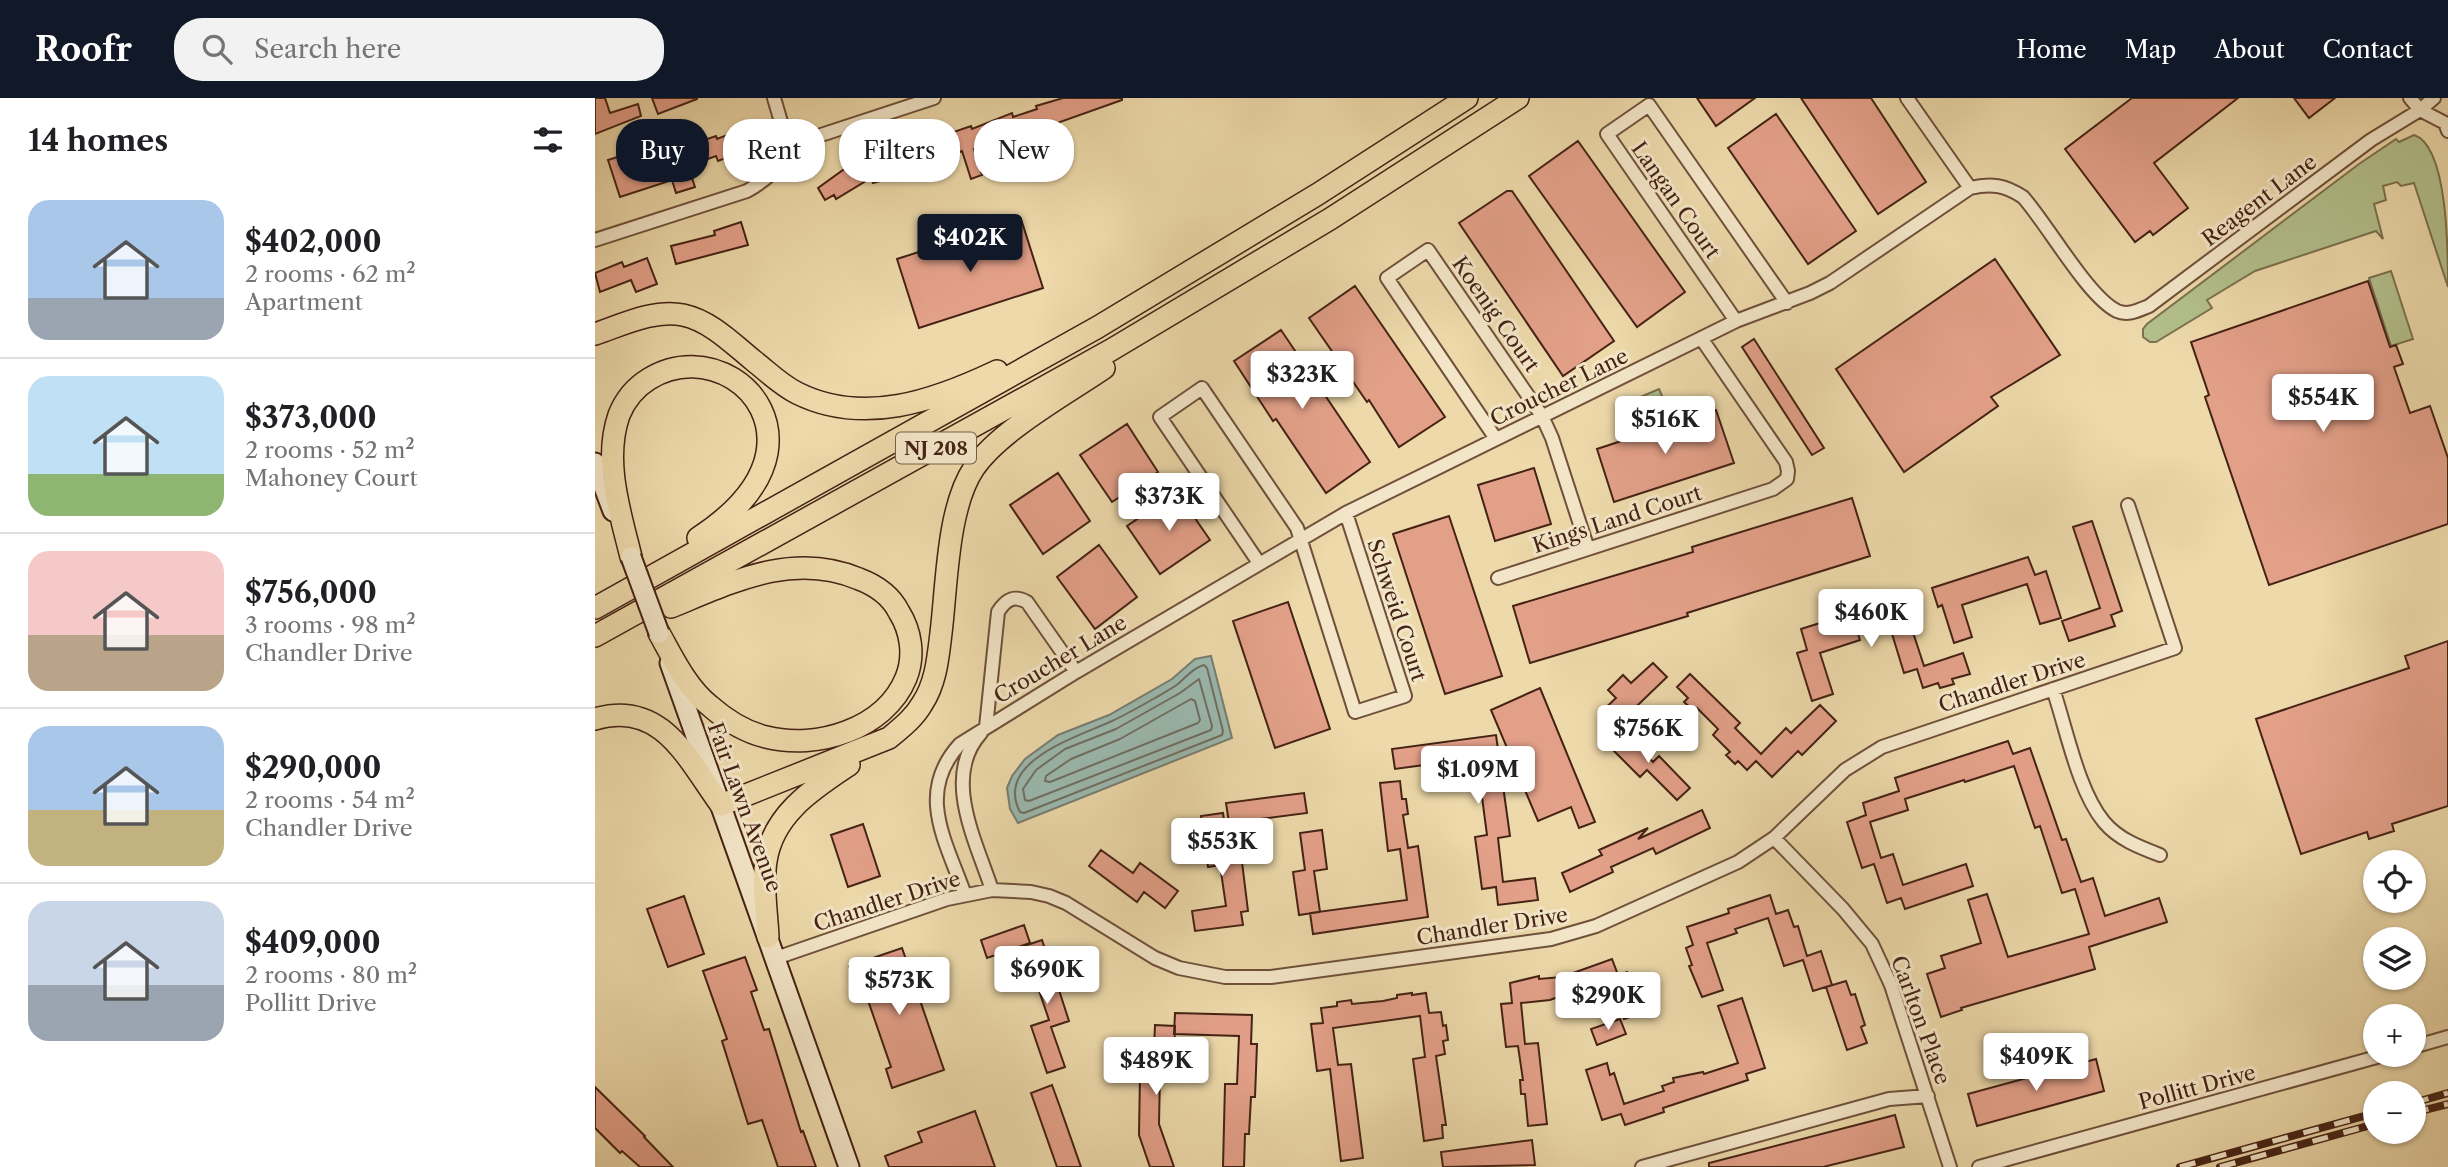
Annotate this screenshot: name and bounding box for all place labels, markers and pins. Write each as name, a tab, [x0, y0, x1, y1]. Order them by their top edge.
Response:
pin: $402K	[921, 214, 1019, 274]
pin: $323K	[1253, 352, 1351, 411]
pin: $554K	[2274, 374, 2372, 434]
pin: $516K	[1616, 396, 1714, 456]
pin: $373K	[1120, 474, 1218, 533]
pin: $460K	[1822, 589, 1920, 649]
pin: $756K	[1599, 706, 1697, 765]
pin: $1.09M	[1421, 746, 1535, 806]
pin: $553K	[1173, 818, 1271, 878]
pin: $690K	[998, 946, 1096, 1006]
pin: $573K	[850, 958, 948, 1017]
pin: $290K	[1559, 972, 1657, 1032]
pin: $409K	[1987, 1034, 2085, 1093]
pin: $489K	[1107, 1038, 1205, 1097]

